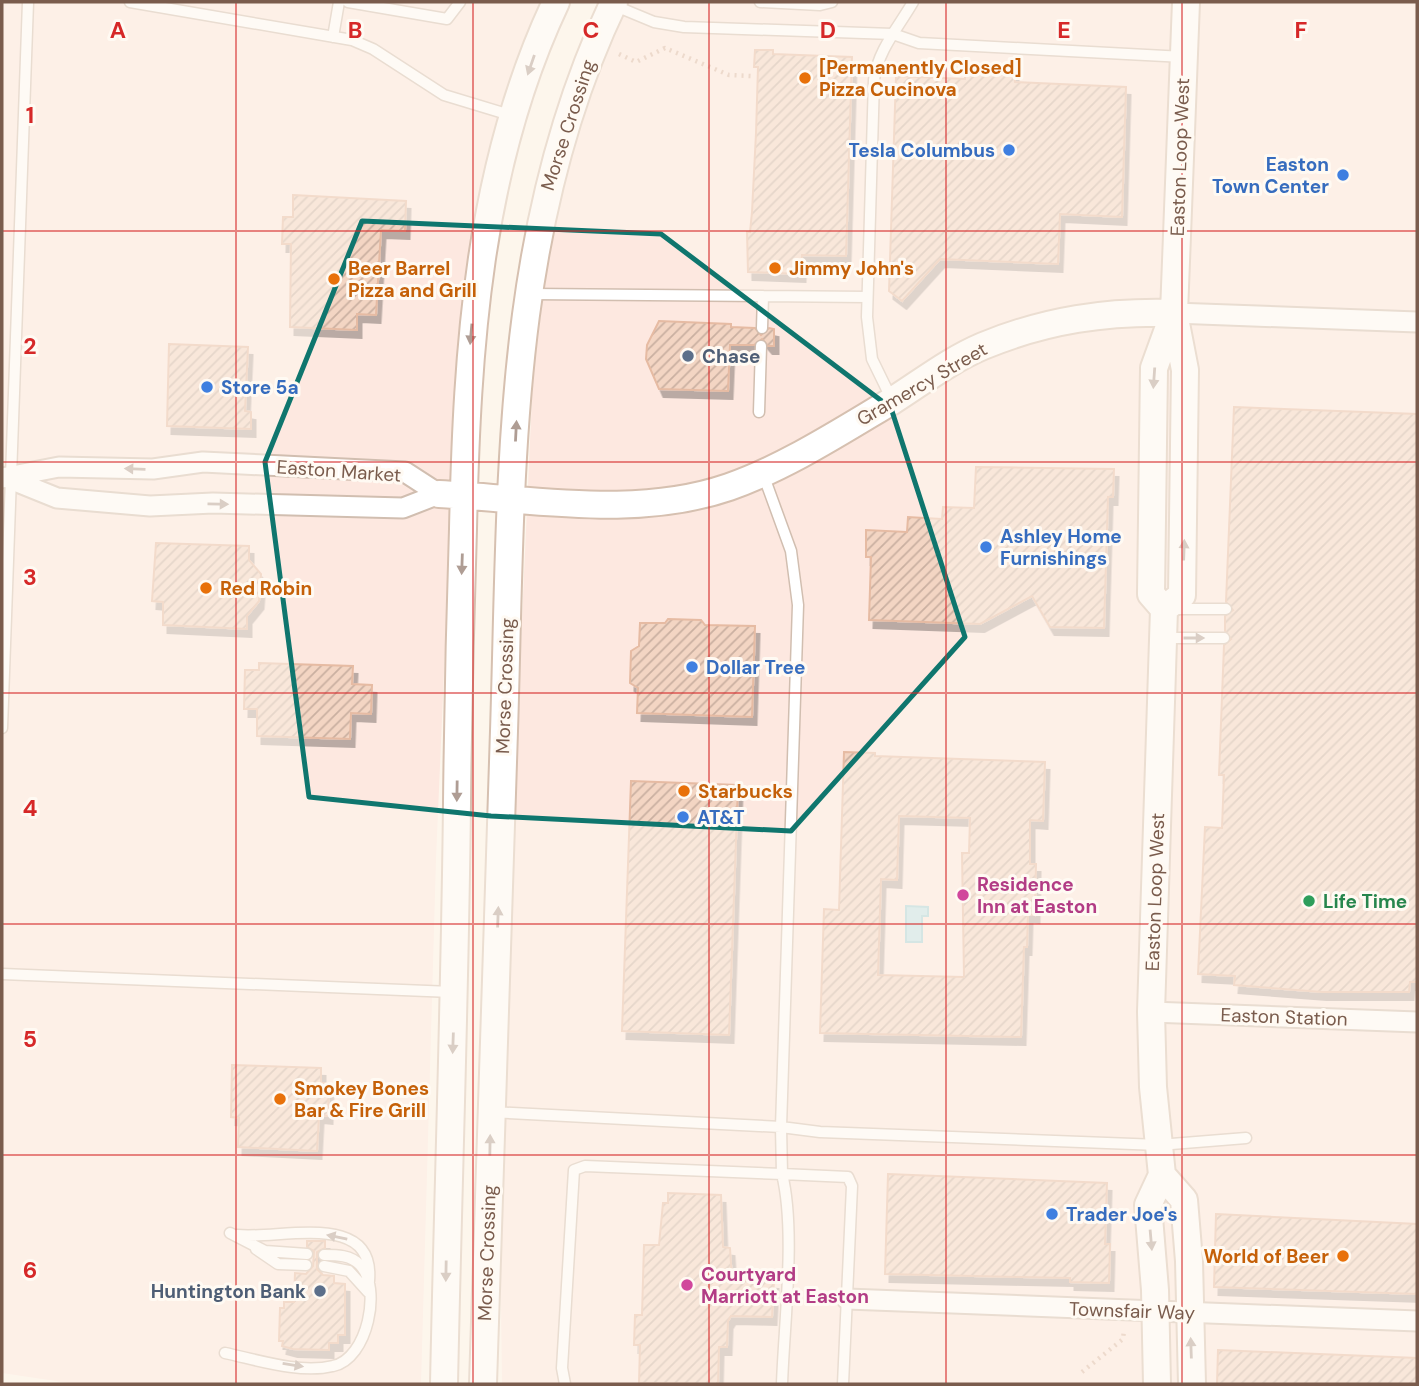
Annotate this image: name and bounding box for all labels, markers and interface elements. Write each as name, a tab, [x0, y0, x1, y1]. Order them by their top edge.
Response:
text: A	[110, 15, 126, 45]
text: B	[348, 15, 362, 45]
text: C	[583, 15, 599, 45]
text: D	[820, 15, 836, 45]
text: E	[1057, 15, 1071, 45]
text: F	[1295, 15, 1308, 45]
one-way arrow	[525, 55, 536, 76]
place label: [Permanently Closed] Pizza Cucinova	[819, 55, 1022, 102]
street label: Morse Crossing	[535, 56, 601, 194]
marker: [Permanently Closed] Pizza Cucinova	[797, 70, 813, 86]
street label: Easton Loop West	[1165, 77, 1195, 237]
text: 1	[26, 100, 34, 130]
place label: Tesla Columbus	[849, 138, 995, 163]
marker: Tesla Columbus	[1001, 142, 1017, 158]
place label: Easton Town Center	[1212, 152, 1329, 199]
marker: Easton Town Center	[1335, 167, 1351, 183]
place label: Beer Barrel Pizza and Grill	[348, 256, 477, 303]
place label: Jimmy John's	[789, 256, 914, 281]
marker: Jimmy John's	[767, 260, 783, 276]
marker: Beer Barrel Pizza and Grill	[326, 271, 342, 287]
one-way arrow	[465, 324, 476, 346]
text: 2	[23, 331, 37, 361]
street label: Gramercy Street	[852, 337, 992, 431]
place label: Chase	[702, 344, 760, 369]
marker: Chase	[680, 348, 696, 364]
one-way arrow	[1149, 367, 1160, 389]
place label: Store 5a	[221, 375, 299, 400]
marker: Store 5a	[199, 379, 215, 395]
one-way arrow	[511, 419, 522, 441]
street label: Easton Market	[276, 454, 402, 488]
one-way arrow	[124, 463, 146, 475]
one-way arrow	[207, 498, 229, 509]
place label: Ashley Home Furnishings	[1000, 524, 1122, 571]
marker: Ashley Home Furnishings	[978, 539, 994, 555]
one-way arrow	[1178, 539, 1190, 561]
one-way arrow	[456, 553, 467, 575]
text: 3	[23, 562, 37, 592]
place label: Red Robin	[220, 576, 312, 601]
marker: Red Robin	[198, 580, 214, 596]
street label: Morse Crossing	[490, 617, 520, 755]
one-way arrow	[1183, 632, 1205, 644]
place label: Dollar Tree	[706, 655, 806, 680]
marker: Dollar Tree	[684, 659, 700, 675]
place label: Starbucks	[698, 779, 793, 804]
one-way arrow	[451, 780, 463, 802]
marker: Starbucks	[676, 783, 692, 799]
text: 4	[23, 793, 38, 823]
place label: AT&T	[697, 805, 745, 830]
marker: AT&T	[675, 809, 691, 825]
street label: Easton Loop West	[1140, 812, 1170, 972]
place label: Residence Inn at Easton	[977, 872, 1097, 919]
marker: Residence Inn at Easton	[955, 887, 971, 903]
place label: Life Time	[1323, 889, 1407, 914]
marker: Life Time	[1301, 893, 1317, 909]
one-way arrow	[492, 906, 504, 928]
street label: Easton Station	[1220, 1002, 1348, 1032]
text: 5	[23, 1024, 37, 1054]
one-way arrow	[447, 1032, 459, 1054]
place label: Smokey Bones Bar & Fire Grill	[294, 1076, 429, 1123]
marker: Smokey Bones Bar & Fire Grill	[272, 1091, 288, 1107]
one-way arrow	[485, 1133, 496, 1155]
street label: Morse Crossing	[472, 1184, 502, 1322]
place label: Trader Joe's	[1066, 1202, 1178, 1227]
marker: Trader Joe's	[1044, 1206, 1060, 1222]
one-way arrow	[1146, 1229, 1157, 1251]
one-way arrow	[326, 1231, 348, 1242]
place label: World of Beer	[1203, 1244, 1329, 1269]
marker: World of Beer	[1335, 1248, 1351, 1264]
text: 6	[23, 1255, 37, 1285]
one-way arrow	[441, 1260, 452, 1282]
place label: Courtyard Marriott at Easton	[701, 1262, 869, 1309]
marker: Courtyard Marriott at Easton	[679, 1277, 695, 1293]
place label: Huntington Bank	[151, 1279, 306, 1304]
marker: Huntington Bank	[312, 1283, 328, 1299]
street label: Townsfair Way	[1069, 1296, 1196, 1326]
one-way arrow	[1185, 1337, 1196, 1359]
one-way arrow	[282, 1360, 304, 1371]

